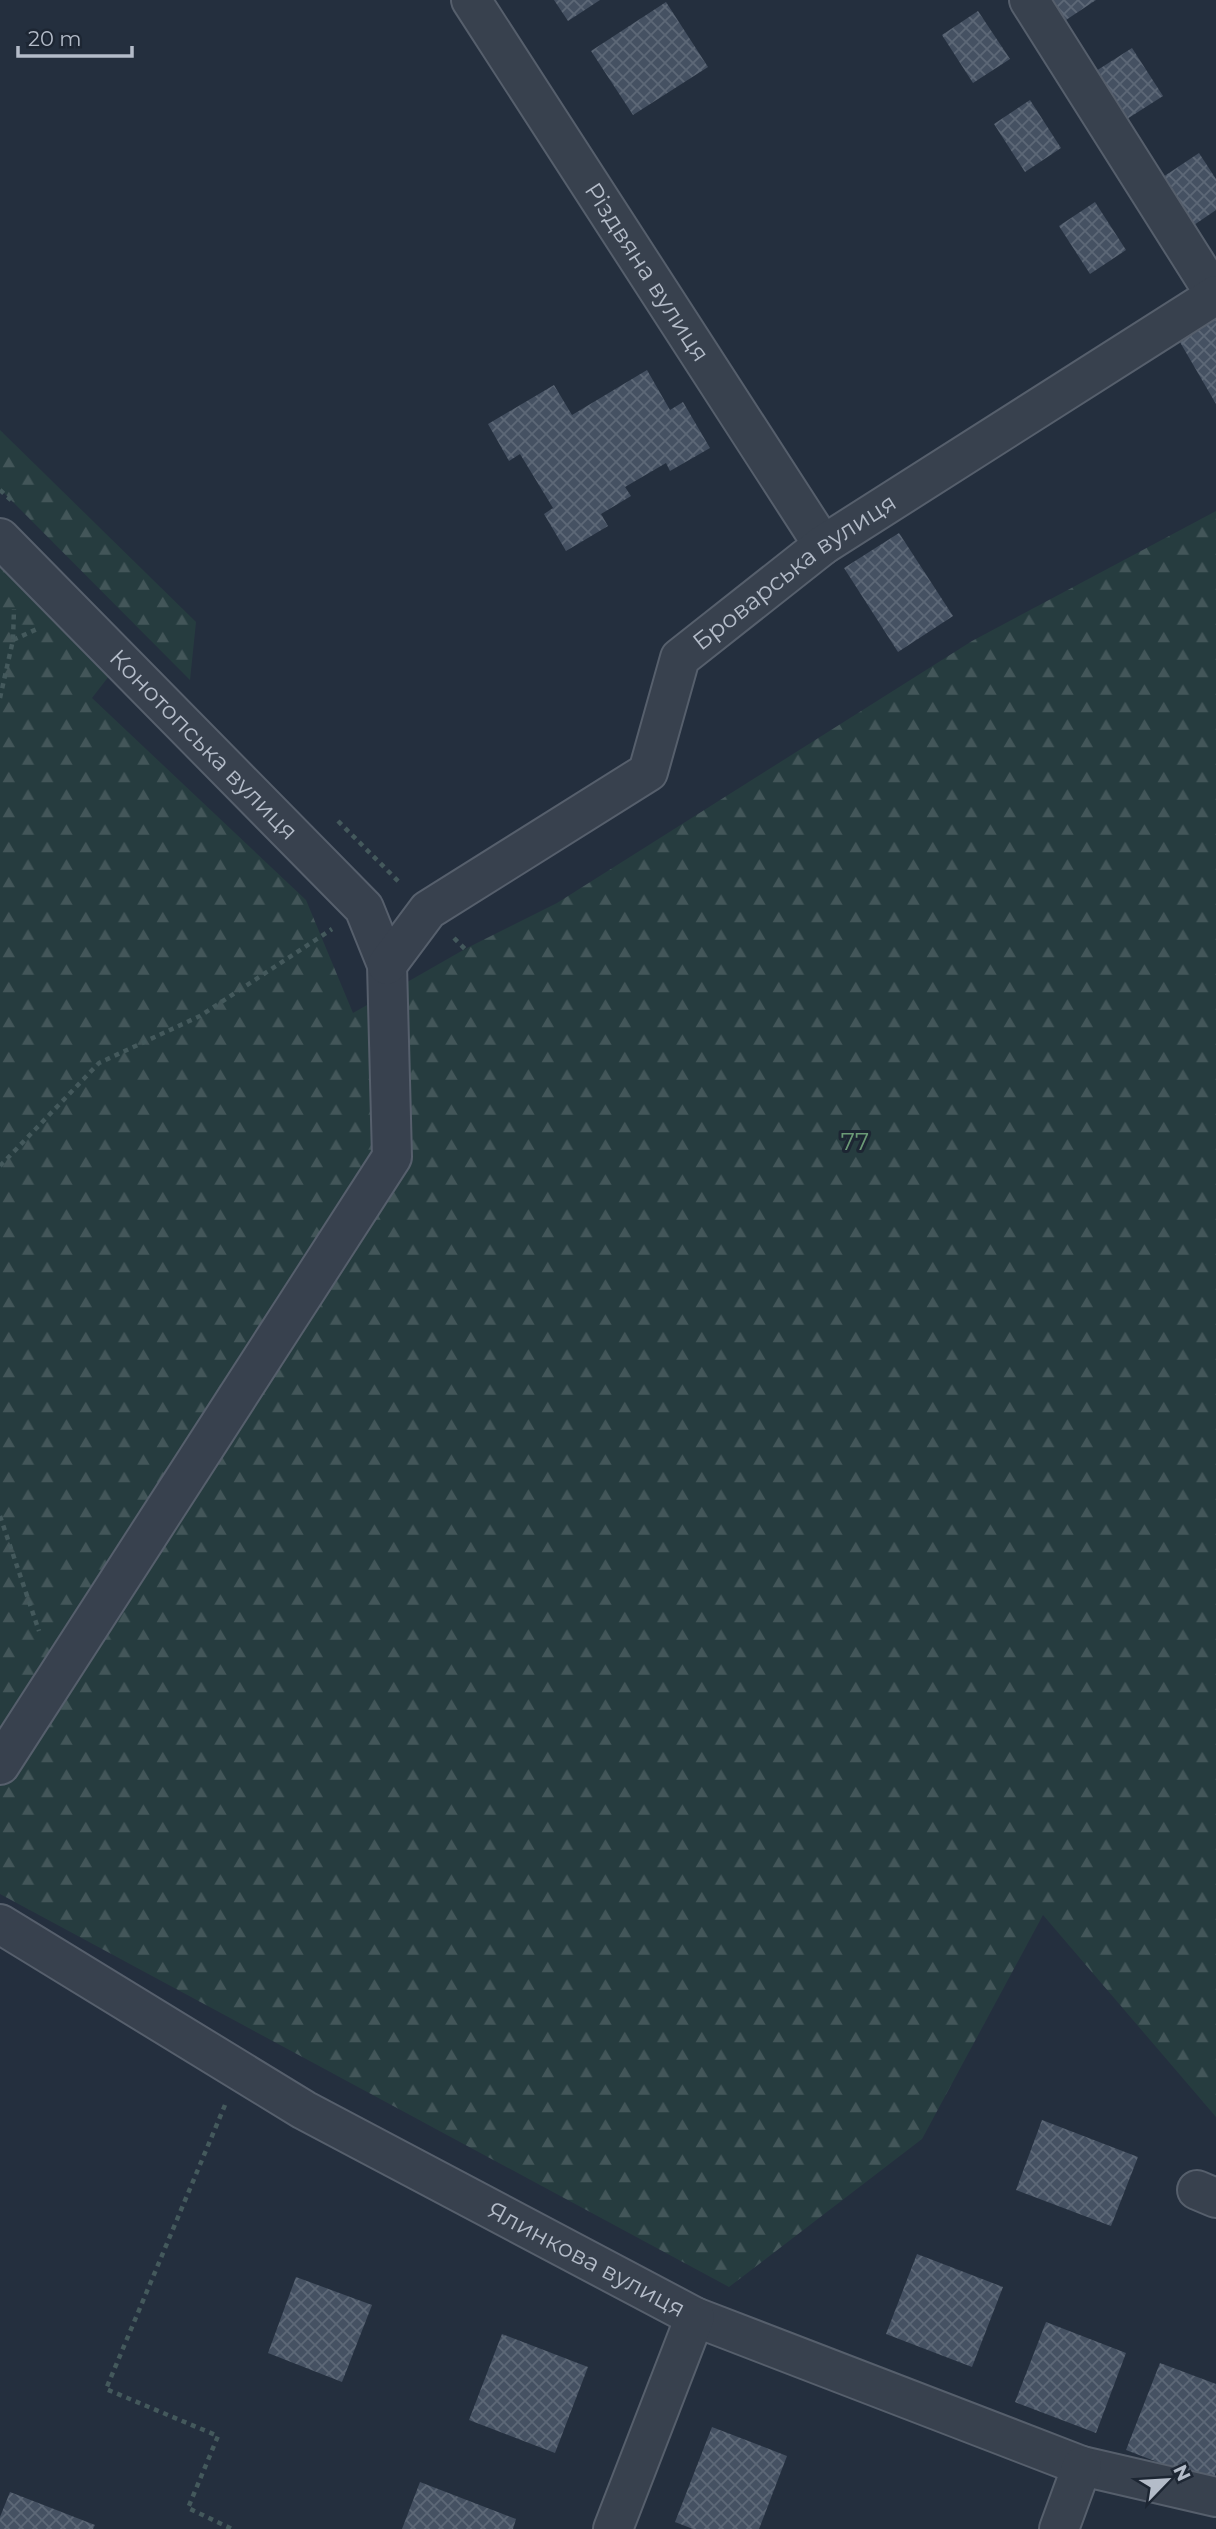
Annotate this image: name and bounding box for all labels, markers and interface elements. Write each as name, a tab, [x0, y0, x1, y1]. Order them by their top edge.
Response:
scale bar	[18, 14, 131, 58]
text: 20 m	[28, 26, 82, 51]
street label: Різдвяна вулиця	[579, 177, 716, 367]
street label: Броварська вулиця	[687, 487, 901, 656]
street label: Конотопська вулиця	[104, 643, 304, 846]
park label: 77	[841, 1127, 869, 1156]
street label: Ялинкова вулиця	[483, 2195, 690, 2323]
north arrow	[1132, 2445, 1202, 2515]
text: N	[1168, 2461, 1196, 2485]

